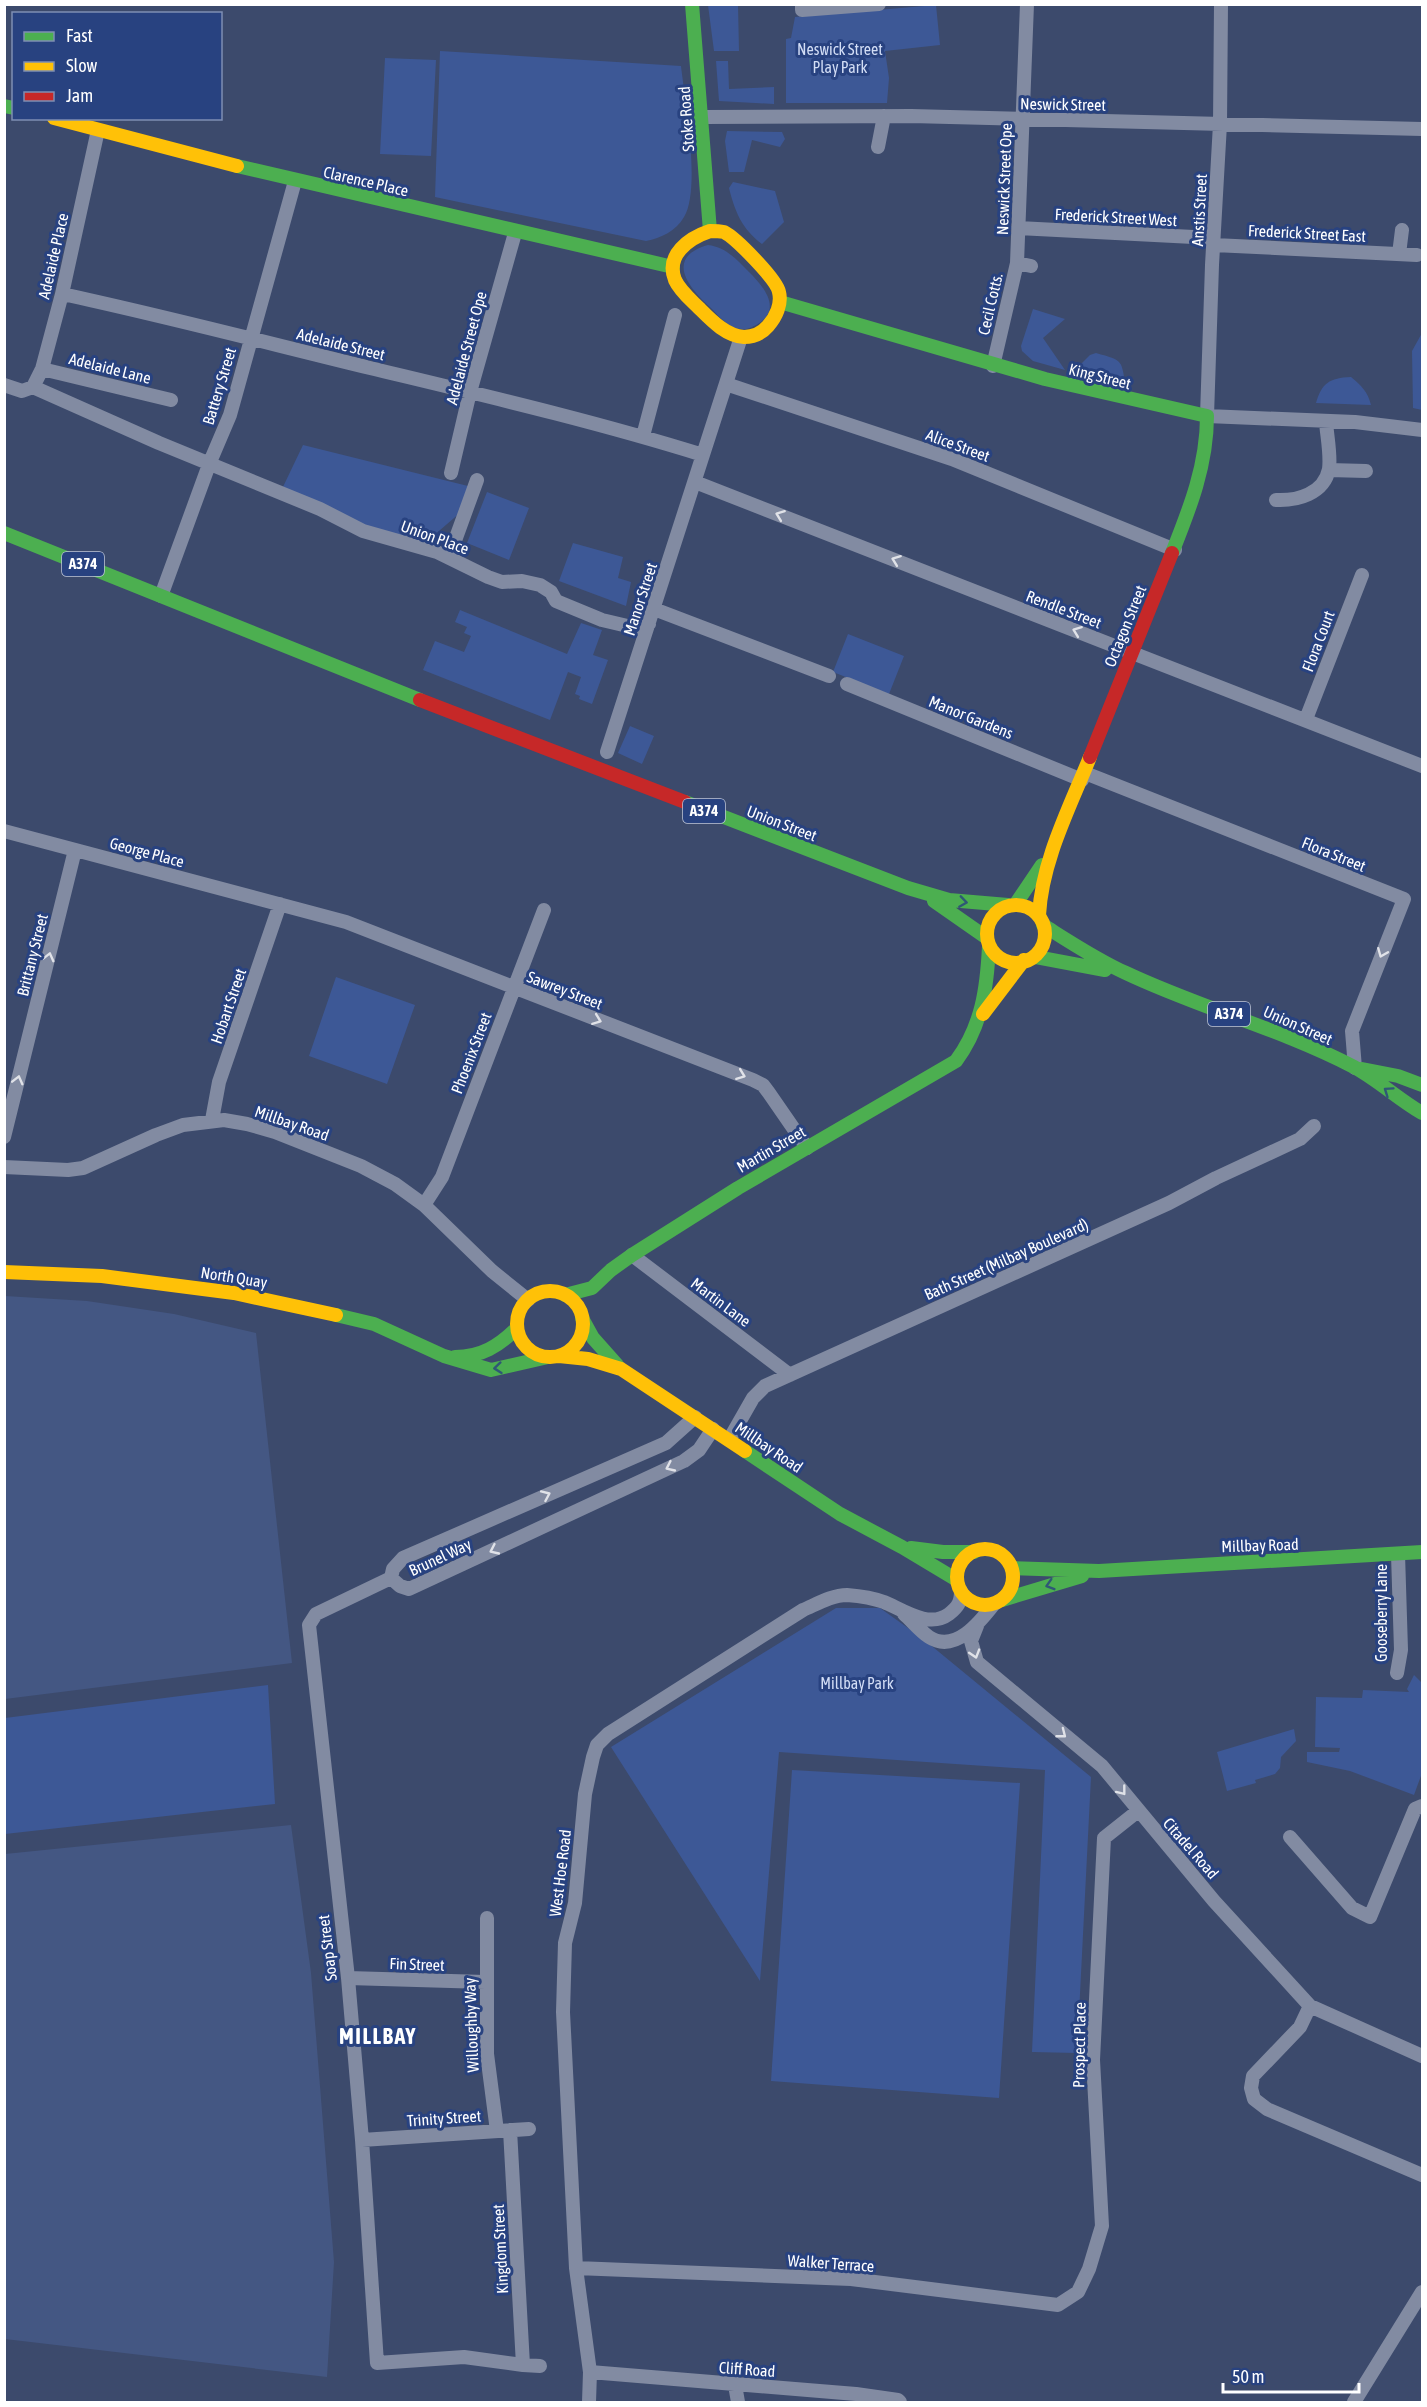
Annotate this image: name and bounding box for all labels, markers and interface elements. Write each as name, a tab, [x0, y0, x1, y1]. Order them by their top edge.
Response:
legend	[12, 12, 222, 120]
text: Fast	[66, 25, 93, 46]
park label: Neswick Street Play Park	[797, 40, 883, 77]
text: Slow	[66, 55, 97, 76]
text: Jam	[66, 85, 93, 106]
street label: Stoke Road	[675, 86, 697, 152]
street label: Neswick Street	[1020, 94, 1106, 114]
street label: Neswick Street Ope	[993, 123, 1016, 235]
street label: Clarence Place	[322, 162, 410, 200]
street label: Anstis Street	[1188, 173, 1210, 247]
street label: Frederick Street West	[1054, 205, 1178, 229]
street label: Adelaide Place	[34, 211, 72, 301]
street label: Frederick Street East	[1247, 221, 1367, 245]
street label: Cecil Cotts.	[974, 271, 1006, 337]
street label: Adelaide Street Ope	[442, 289, 491, 407]
street label: Adelaide Street	[295, 324, 387, 364]
street label: Battery Street	[199, 345, 240, 427]
street label: Adelaide Lane	[67, 349, 153, 387]
street label: King Street	[1067, 360, 1133, 393]
street label: Alice Street	[924, 425, 993, 465]
one-way arrow	[776, 510, 787, 522]
street label: Union Place	[399, 516, 471, 558]
road number: A374	[62, 552, 104, 576]
one-way arrow	[891, 555, 902, 568]
street label: Manor Street	[620, 560, 660, 638]
street label: Octagon Street	[1100, 582, 1151, 670]
street label: Rendle Street	[1024, 586, 1105, 632]
street label: Flora Court	[1298, 608, 1338, 674]
one-way arrow	[1073, 626, 1084, 638]
street label: Manor Gardens	[926, 692, 1016, 742]
road number: A374	[683, 799, 725, 823]
street label: Union Street	[744, 801, 820, 845]
street label: George Place	[108, 833, 186, 872]
street label: Flora Street	[1299, 833, 1369, 875]
one-way arrow	[959, 895, 968, 907]
street label: Brittany Street	[13, 912, 52, 998]
one-way arrow	[1377, 947, 1389, 958]
one-way arrow	[41, 952, 54, 962]
street label: Hobart Street	[207, 966, 249, 1046]
street label: Sawrey Street	[524, 967, 606, 1014]
road number: A374	[1208, 1002, 1250, 1026]
street label: Union Street	[1261, 1002, 1336, 1048]
street label: Phoenix Street	[447, 1009, 495, 1096]
one-way arrow	[591, 1012, 602, 1025]
one-way arrow	[735, 1068, 746, 1080]
one-way arrow	[11, 1076, 24, 1086]
one-way arrow	[1384, 1087, 1395, 1098]
street label: Millbay Road	[252, 1102, 331, 1145]
street label: Martin Street	[734, 1122, 809, 1176]
street label: Bath Street (Milbay Boulevard)	[921, 1215, 1091, 1304]
street label: North Quay	[199, 1263, 269, 1292]
street label: Martin Lane	[688, 1274, 754, 1330]
one-way arrow	[494, 1361, 503, 1374]
street label: Millbay Road	[731, 1418, 806, 1477]
one-way arrow	[666, 1460, 677, 1472]
one-way arrow	[539, 1491, 550, 1503]
street label: Brunel Way	[406, 1535, 475, 1580]
street label: Millbay Road	[1221, 1535, 1299, 1556]
one-way arrow	[489, 1542, 500, 1554]
street label: Gooseberry Lane	[1372, 1564, 1391, 1662]
one-way arrow	[1046, 1578, 1056, 1590]
one-way arrow	[968, 1648, 980, 1659]
park label: Millbay Park	[820, 1674, 894, 1693]
one-way arrow	[1055, 1727, 1066, 1738]
one-way arrow	[1115, 1784, 1126, 1795]
street label: Citadel Road	[1160, 1814, 1222, 1882]
street label: West Hoe Road	[546, 1828, 574, 1918]
street label: Soap Street	[314, 1913, 341, 1982]
street label: Fin Street	[389, 1954, 445, 1974]
street label: Willoughby Way	[460, 1977, 483, 2073]
street label: Prospect Place	[1069, 2002, 1090, 2088]
district label: MILLBAY	[339, 2023, 417, 2049]
street label: Trinity Street	[406, 2106, 482, 2131]
street label: Kingdom Street	[489, 2203, 512, 2294]
street label: Walker Terrace	[787, 2251, 875, 2275]
scale bar	[1223, 2356, 1360, 2394]
street label: Cliff Road	[718, 2358, 776, 2380]
text: 50 m	[1232, 2366, 1264, 2387]

